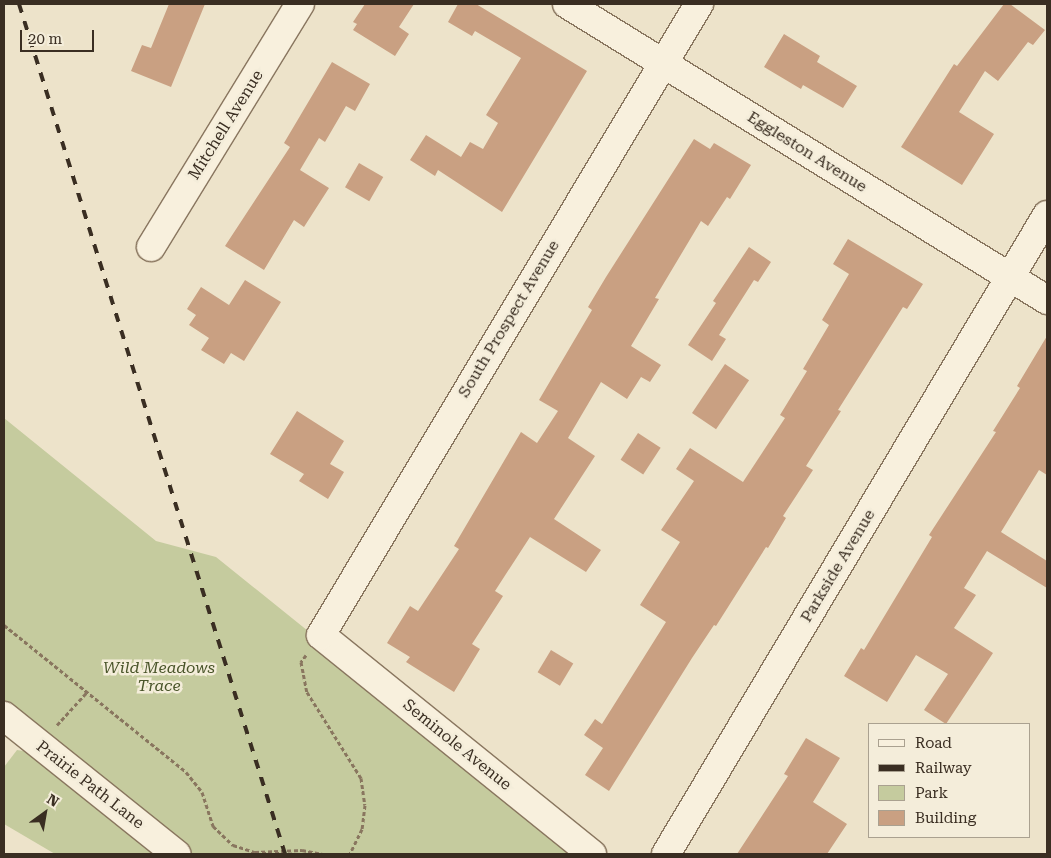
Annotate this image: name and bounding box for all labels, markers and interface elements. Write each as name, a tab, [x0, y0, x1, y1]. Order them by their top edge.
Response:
scale bar	[22, 20, 96, 52]
text: 20 m	[28, 30, 62, 48]
street label: Mitchell Avenue	[185, 67, 267, 183]
street label: Eggleston Avenue	[744, 107, 870, 197]
street label: South Prospect Avenue	[454, 237, 564, 401]
street label: Parkside Avenue	[797, 506, 879, 626]
park label: Wild Meadows Trace	[103, 658, 215, 696]
street label: Seminole Avenue	[399, 695, 515, 795]
legend	[868, 723, 1031, 838]
text: Road	[915, 734, 952, 752]
street label: Prairie Path Lane	[32, 737, 148, 833]
text: Railway	[915, 759, 972, 777]
text: Park	[915, 784, 948, 802]
north arrow	[20, 788, 70, 838]
text: N	[44, 791, 62, 810]
text: Building	[915, 809, 976, 827]

